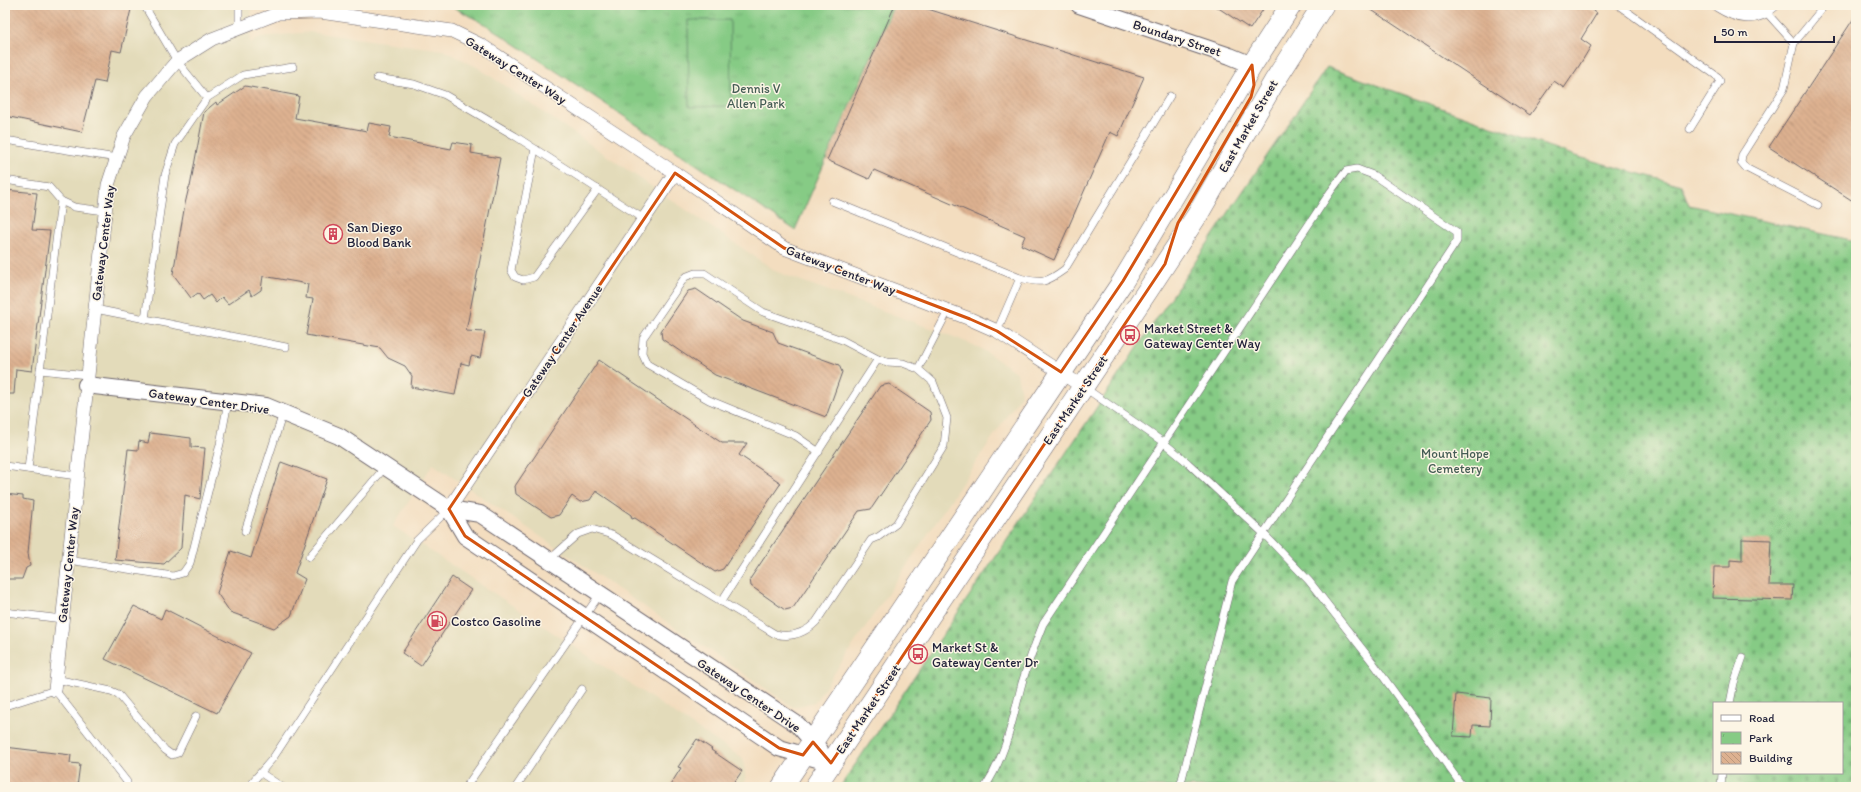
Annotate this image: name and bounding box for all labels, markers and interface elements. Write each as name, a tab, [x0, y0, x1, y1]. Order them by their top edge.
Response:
street label: Boundary Street	[1131, 17, 1223, 59]
scale bar	[1715, 18, 1834, 44]
text: 50 m	[1721, 25, 1747, 39]
street label: Gateway Center Way	[463, 33, 569, 107]
street label: East Market Street	[1215, 77, 1281, 175]
park label: Dennis V Allen Park	[727, 81, 785, 111]
street label: Gateway Center Way	[88, 184, 118, 302]
place label: San Diego Blood Bank	[347, 220, 412, 250]
building icon: San Diego Blood Bank	[322, 223, 344, 245]
street label: Gateway Center Way	[784, 242, 898, 298]
street label: Gateway Center Avenue	[519, 282, 605, 400]
place label: Market Street & Gateway Center Way	[1144, 321, 1260, 351]
bus stop icon: Market Street & Gateway Center Way	[1119, 324, 1141, 346]
street label: East Market Street	[1040, 352, 1111, 448]
street label: Gateway Center Drive	[148, 385, 270, 417]
park label: Mount Hope Cemetery	[1421, 446, 1489, 476]
street label: Gateway Center Way	[54, 506, 82, 624]
fuel station icon: Costco Gasoline	[426, 610, 448, 632]
place label: Costco Gasoline	[451, 614, 541, 629]
place label: Market St & Gateway Center Dr	[932, 640, 1039, 670]
bus stop icon: Market St & Gateway Center Dr	[907, 643, 929, 665]
street label: Gateway Center Drive	[694, 655, 804, 735]
street label: East Market Street	[833, 661, 904, 757]
legend	[1713, 702, 1843, 774]
text: Road	[1749, 711, 1775, 725]
text: Park	[1749, 731, 1773, 745]
text: Building	[1749, 751, 1793, 765]

